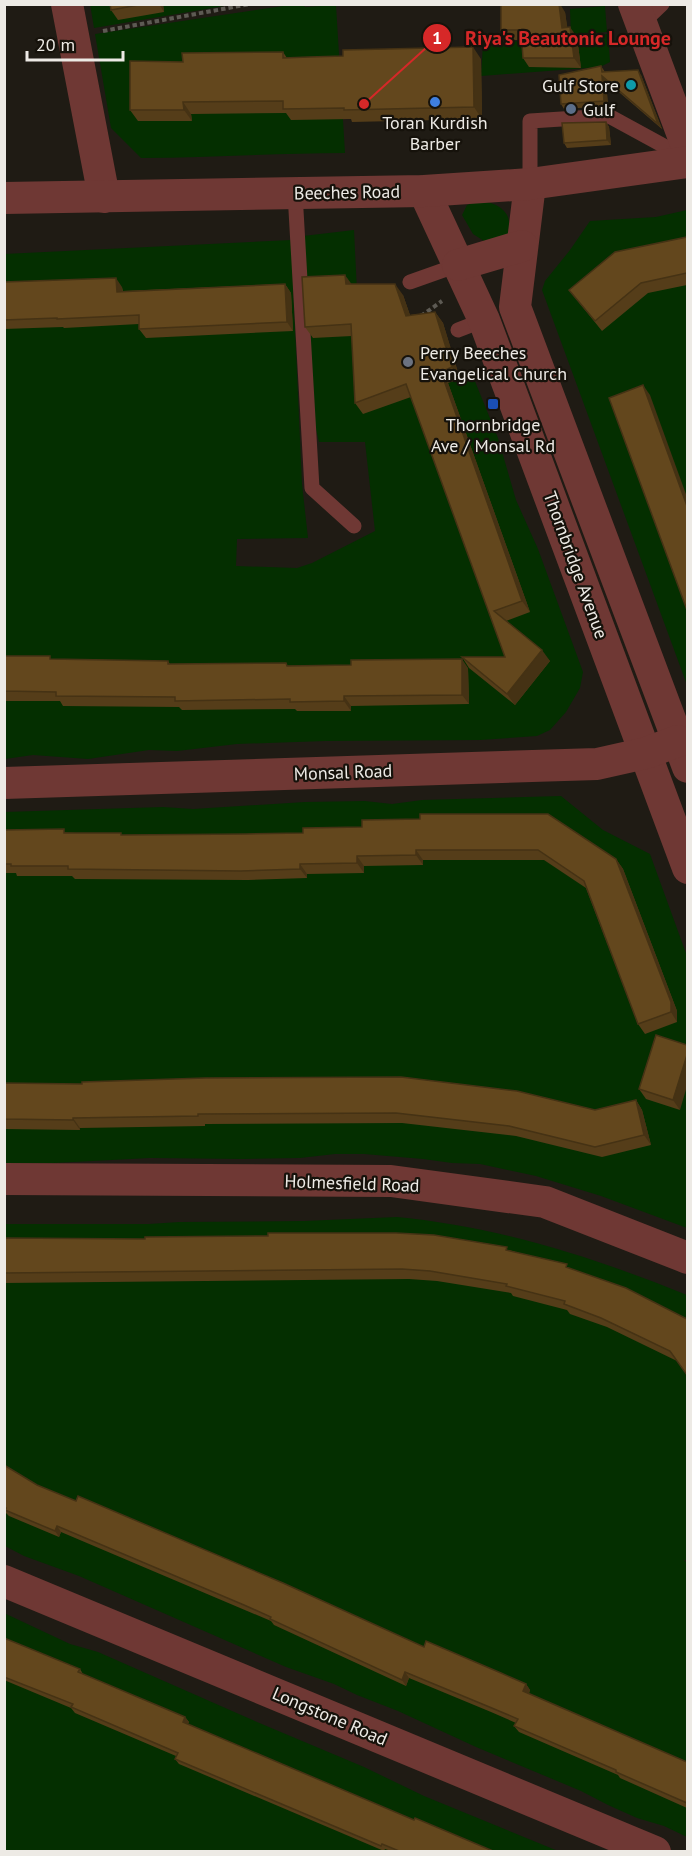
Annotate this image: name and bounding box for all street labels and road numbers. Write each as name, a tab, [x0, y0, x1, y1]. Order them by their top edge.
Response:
street label: Beeches Road	[294, 180, 400, 204]
street label: Thornbridge Avenue	[539, 488, 613, 642]
street label: Monsal Road	[293, 759, 393, 785]
street label: Holmesfield Road	[284, 1169, 420, 1197]
street label: Longstone Road	[269, 1681, 391, 1751]

